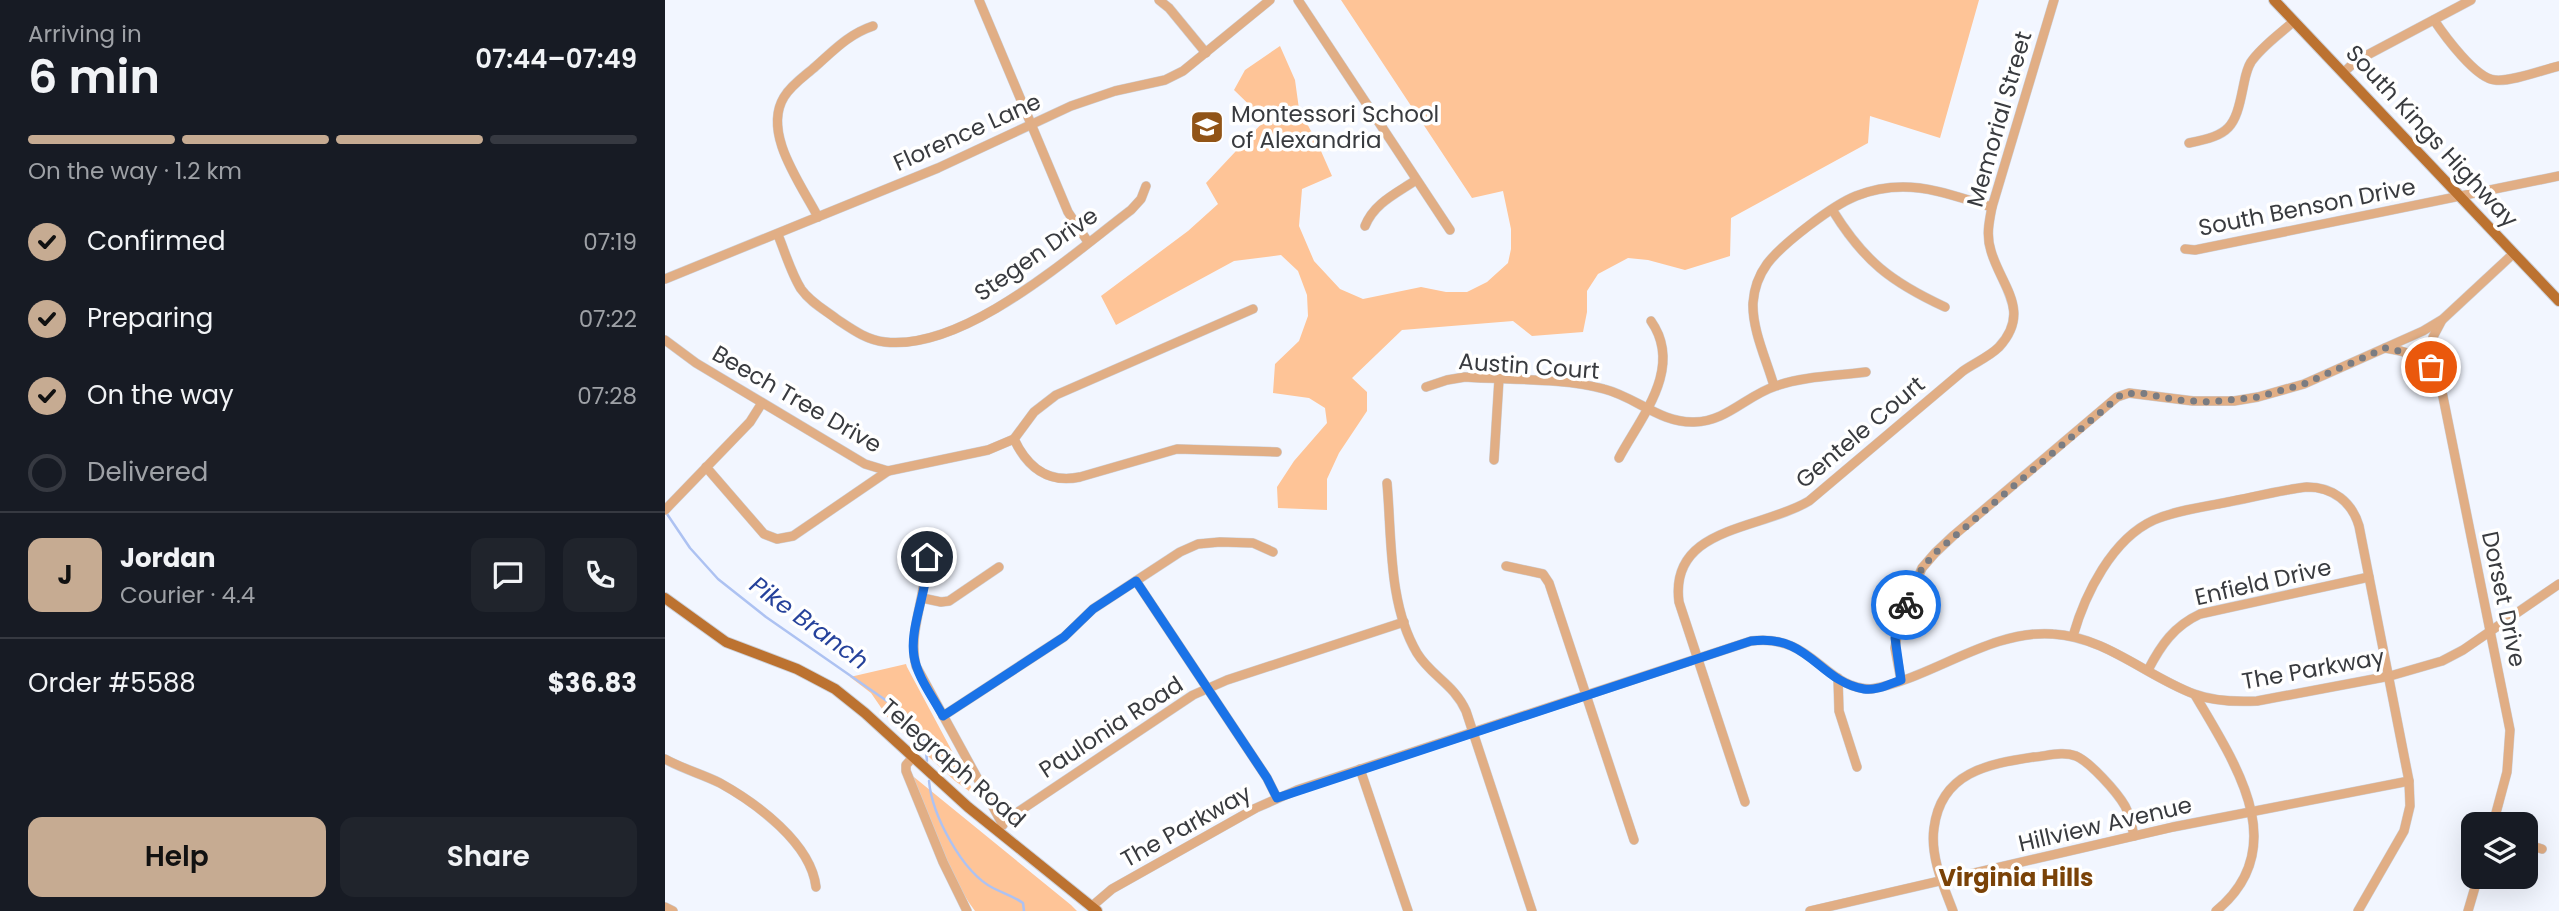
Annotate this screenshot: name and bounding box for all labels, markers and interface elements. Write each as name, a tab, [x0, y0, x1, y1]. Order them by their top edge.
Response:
text: Arriving in	[28, 18, 142, 50]
street label: Memorial Street	[1959, 27, 2039, 211]
street label: South Kings Highway	[2339, 38, 2525, 234]
text: 07:44–07:49	[475, 41, 637, 77]
text: 6 min	[28, 45, 160, 109]
street label: Florence Lane	[888, 85, 1046, 179]
place label: Montessori School of Alexandria	[1231, 98, 1439, 156]
school or university icon: Montessori School of Alexandria	[1188, 108, 1226, 146]
text: On the way · 1.2 km	[28, 155, 242, 187]
street label: South Benson Drive	[2196, 170, 2418, 244]
street label: Stegen Drive	[968, 199, 1104, 309]
icon: check	[28, 223, 66, 261]
text: Confirmed	[87, 223, 225, 259]
text: 07:19	[583, 226, 637, 258]
icon: check	[28, 300, 66, 338]
text: Preparing	[87, 300, 213, 336]
text: 07:22	[579, 303, 637, 335]
street label: Beech Tree Drive	[706, 337, 888, 461]
pin	[2401, 337, 2461, 397]
street label: Austin Court	[1457, 345, 1601, 387]
icon: bag	[2412, 348, 2450, 386]
street label: Gentele Court	[1789, 368, 1931, 496]
icon: check	[28, 377, 66, 415]
text: On the way	[87, 377, 234, 413]
text: 07:28	[577, 380, 637, 412]
text: Delivered	[87, 454, 208, 490]
pin	[897, 527, 957, 587]
street label: Dorset Drive	[2474, 528, 2534, 670]
button: chat	[471, 538, 545, 612]
button: phone	[563, 538, 637, 612]
icon: home	[908, 538, 946, 576]
text: Jordan	[120, 540, 216, 576]
street label: Enfield Drive	[2192, 551, 2334, 613]
text: J	[57, 557, 73, 593]
water label: Pike Branch	[743, 568, 875, 677]
courier	[1871, 570, 1941, 640]
text: Courier · 4.4	[120, 579, 255, 611]
icon: bike	[1887, 586, 1925, 624]
street label: The Parkway	[2239, 641, 2387, 697]
text: Order #5588	[28, 665, 196, 701]
text: $36.83	[548, 665, 637, 701]
street label: Paulonia Road	[1033, 668, 1189, 786]
street label: Telegraph Road	[874, 691, 1032, 835]
street label: The Parkway	[1115, 777, 1257, 875]
street label: Hillview Avenue	[2015, 788, 2195, 860]
map controls	[2461, 812, 2538, 889]
button: layers	[2461, 812, 2538, 889]
button: Help	[28, 817, 326, 897]
button: Share	[340, 817, 637, 897]
district label: Virginia Hills	[1938, 861, 2094, 894]

